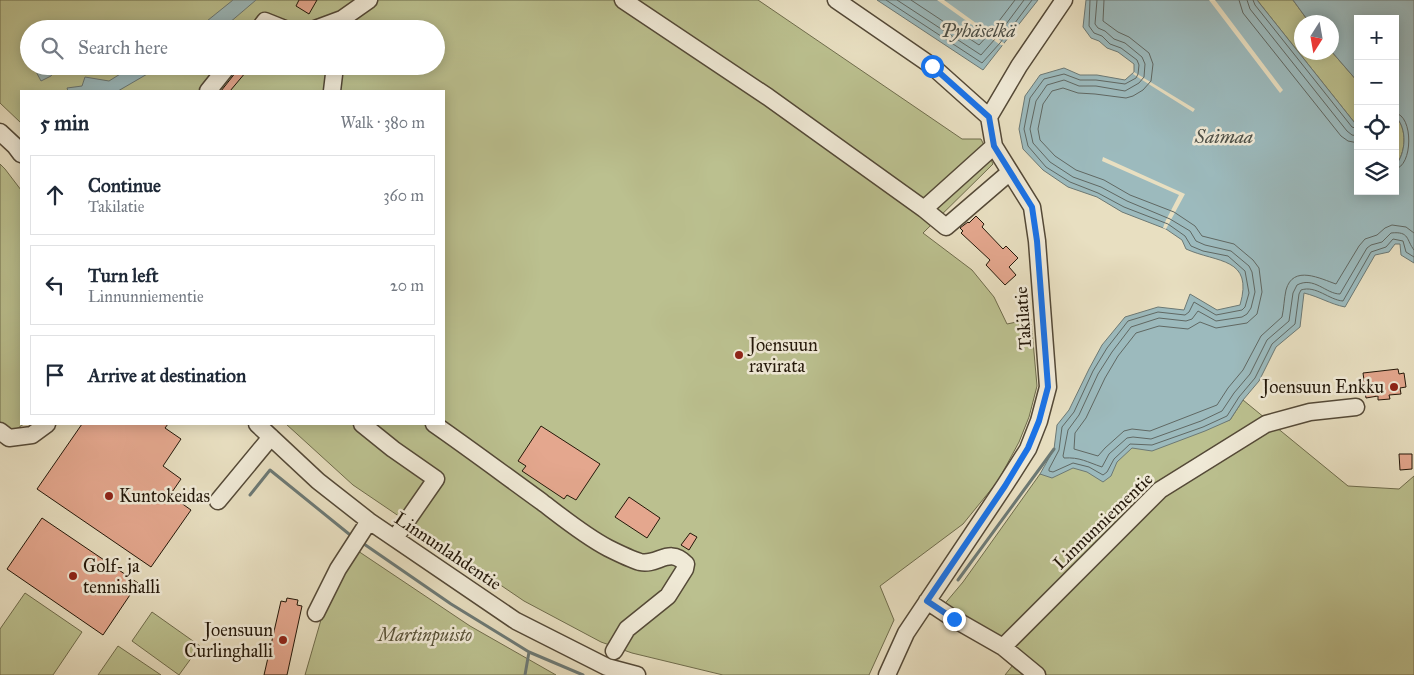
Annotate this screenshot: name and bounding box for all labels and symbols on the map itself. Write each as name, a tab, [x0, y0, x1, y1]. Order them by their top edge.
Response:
north arrow	[1294, 15, 1339, 60]
water label: Pyhäselkä	[940, 19, 1016, 42]
route start	[921, 55, 944, 78]
water label: Saimaa	[1194, 125, 1253, 148]
street label: Takilatie	[1010, 286, 1036, 350]
place label: Joensuun ravirata	[747, 334, 818, 377]
marker: Joensuun ravirata	[733, 349, 745, 361]
place label: Joensuun Enkku	[1260, 376, 1384, 399]
marker: Joensuun Enkku	[1388, 381, 1400, 393]
street label: Linnunniementie	[1049, 468, 1157, 574]
place label: Kuntokeidas	[119, 485, 210, 507]
marker: Kuntokeidas	[103, 490, 115, 502]
street label: Linnunlahdentie	[390, 507, 506, 595]
place label: Golf- ja tennishalli	[83, 555, 160, 598]
marker: Golf- ja tennishalli	[67, 570, 79, 582]
route end	[943, 608, 966, 631]
place label: Joensuun Curlinghalli	[184, 619, 273, 663]
park label: Martinpuisto	[376, 624, 472, 647]
marker: Joensuun Curlinghalli	[277, 634, 289, 646]

